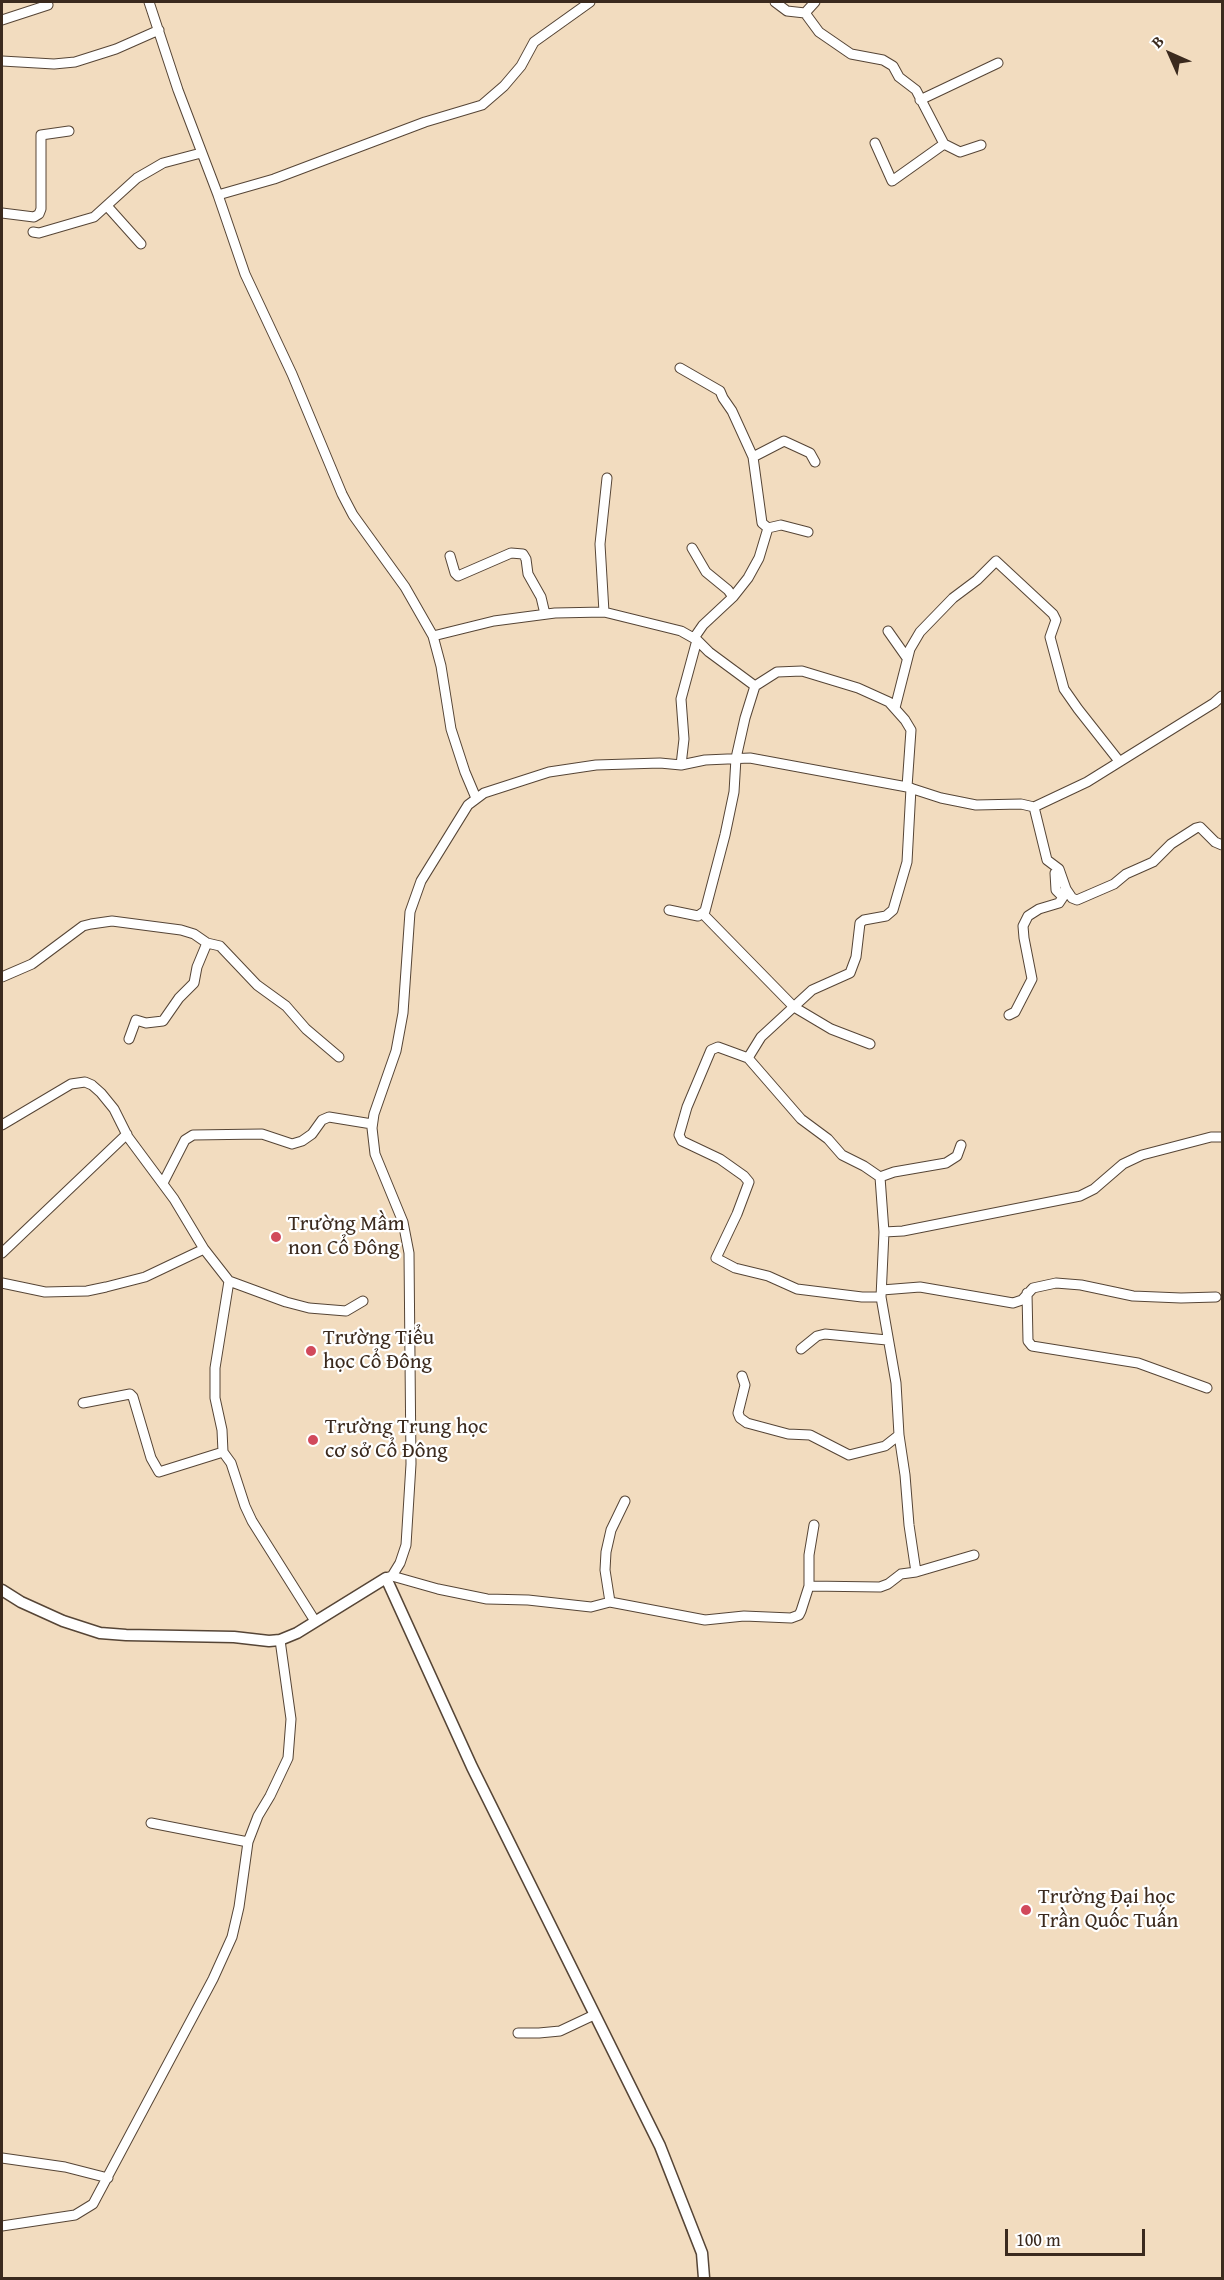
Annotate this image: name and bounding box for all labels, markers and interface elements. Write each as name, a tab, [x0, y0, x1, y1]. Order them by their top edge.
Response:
north arrow	[1140, 24, 1200, 84]
text: B	[1145, 29, 1169, 53]
place label: Trường Mầm non Cổ Đông	[288, 1212, 405, 1262]
marker: Trường Mầm non Cổ Đông	[269, 1230, 283, 1244]
place label: Trường Tiểu học Cổ Đông	[323, 1326, 434, 1376]
marker: Trường Tiểu học Cổ Đông	[304, 1344, 318, 1358]
place label: Trường Trung học cơ sở Cổ Đông	[325, 1415, 488, 1465]
marker: Trường Trung học cơ sở Cổ Đông	[306, 1433, 320, 1447]
place label: Trường Đại học Trần Quốc Tuấn	[1038, 1885, 1178, 1935]
marker: Trường Đại học Trần Quốc Tuấn	[1019, 1903, 1033, 1917]
scale bar	[1008, 2217, 1148, 2255]
text: 100 m	[1016, 2226, 1061, 2253]

